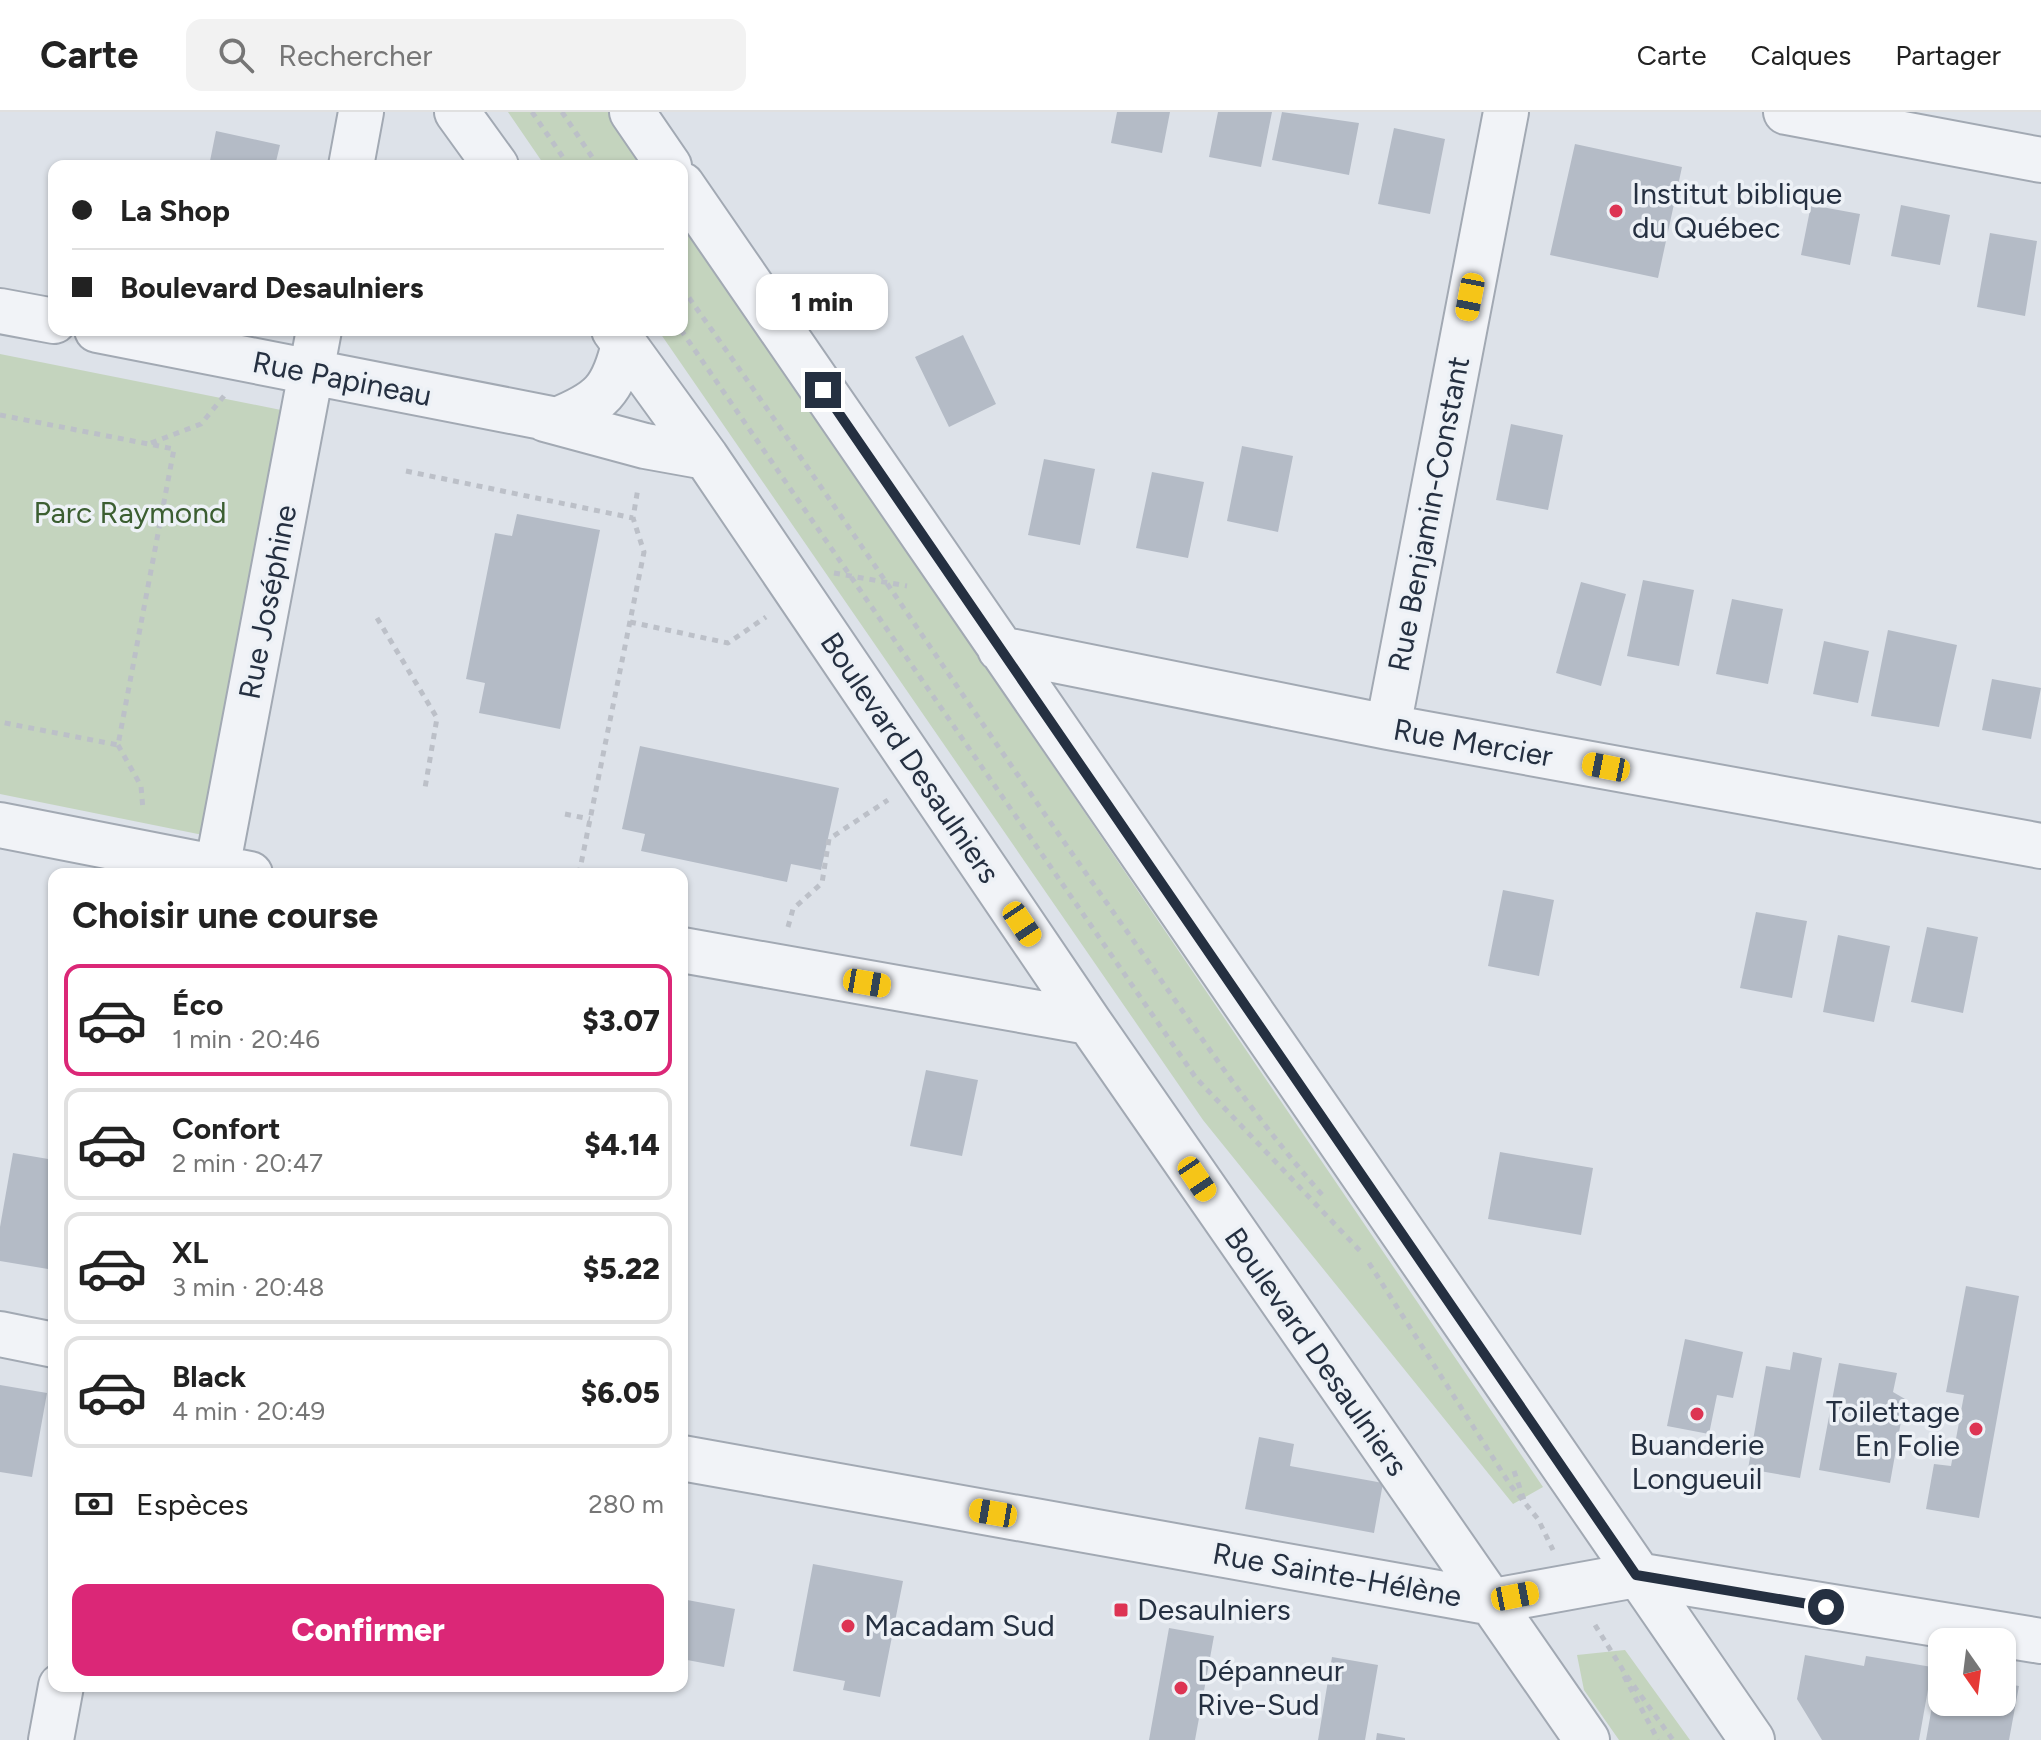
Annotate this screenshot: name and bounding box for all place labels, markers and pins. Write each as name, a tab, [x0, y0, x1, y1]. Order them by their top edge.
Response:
place label: Institut biblique du Québec	[1632, 175, 1842, 246]
marker: Institut biblique du Québec	[1607, 202, 1625, 220]
place label: Toilettage En Folie	[1826, 1393, 1960, 1464]
marker: Buanderie Longueuil	[1688, 1405, 1706, 1423]
marker: Toilettage En Folie	[1967, 1420, 1985, 1438]
place label: Buanderie Longueuil	[1630, 1426, 1764, 1497]
place label: Desaulniers	[1137, 1591, 1291, 1628]
marker: Desaulniers	[1112, 1601, 1130, 1619]
place label: Macadam Sud	[864, 1607, 1055, 1644]
marker: Macadam Sud	[839, 1617, 857, 1635]
place label: Dépanneur Rive-Sud	[1197, 1652, 1344, 1723]
marker: Dépanneur Rive-Sud	[1172, 1679, 1190, 1697]

